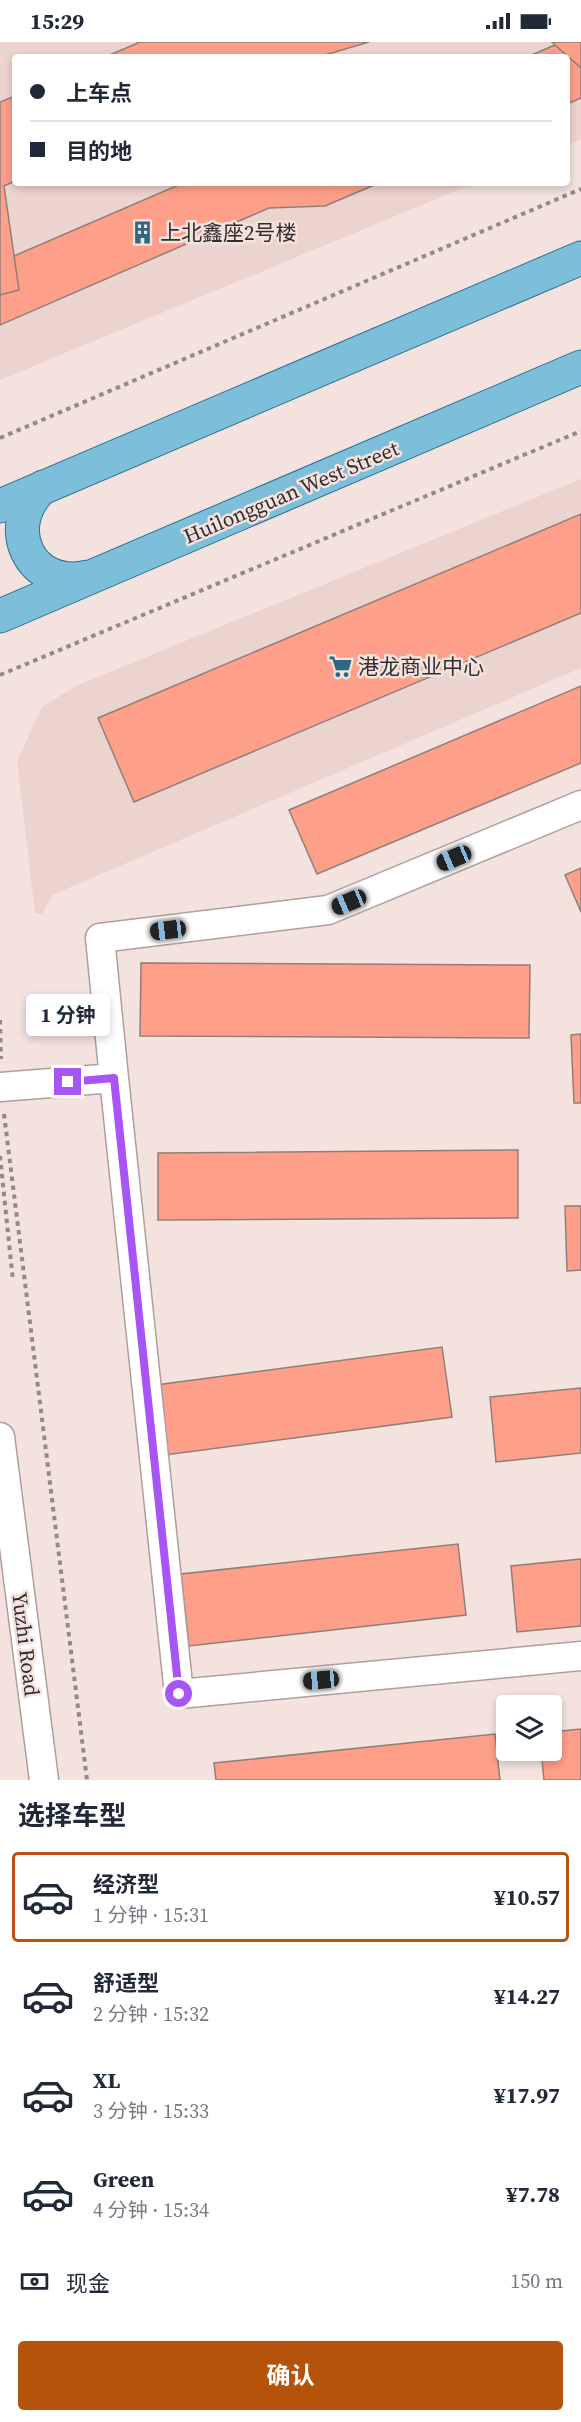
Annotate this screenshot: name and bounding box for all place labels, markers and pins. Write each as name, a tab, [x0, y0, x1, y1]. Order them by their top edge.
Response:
place label: 上北鑫座2号楼	[160, 218, 297, 247]
building icon: 上北鑫座2号楼	[129, 219, 155, 245]
place label: 港龙商业中心	[358, 652, 484, 681]
supermarket icon: 港龙商业中心	[327, 653, 353, 679]

